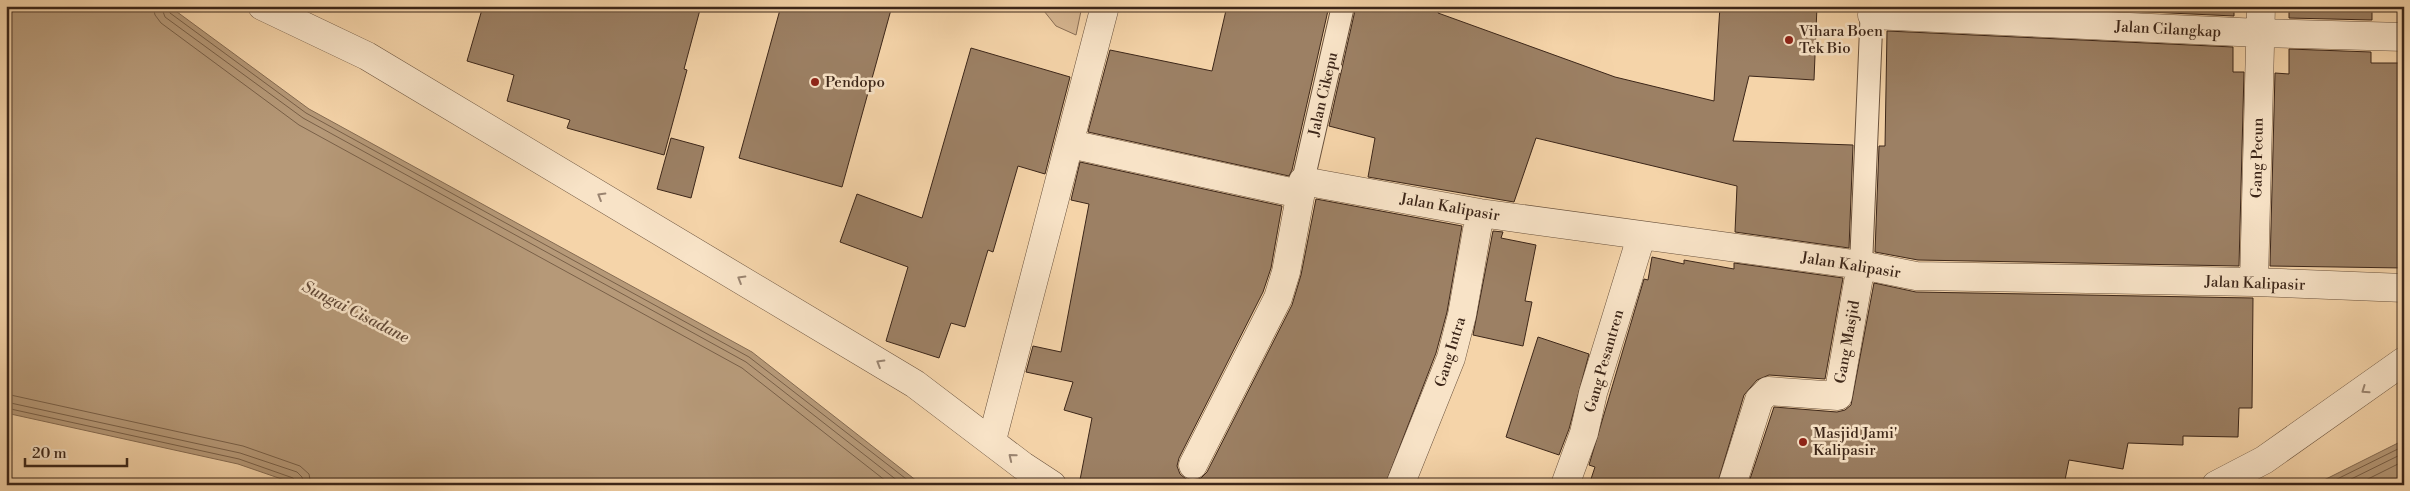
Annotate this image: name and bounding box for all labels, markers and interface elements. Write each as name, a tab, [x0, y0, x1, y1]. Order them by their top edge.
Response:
street label: Jalan Cilangkap	[2113, 17, 2222, 42]
place label: Vihara Boen Tek Bio	[1798, 22, 1883, 58]
marker: Vihara Boen Tek Bio	[1783, 34, 1795, 46]
street label: Jalan Cikepu	[1304, 50, 1342, 139]
place label: Pendopo	[825, 73, 885, 92]
marker: Pendopo	[809, 76, 821, 88]
street label: Gang Pecun	[2247, 118, 2268, 198]
street label: Jalan Kalipasir	[1398, 189, 1502, 226]
one-way arrow	[598, 192, 607, 202]
street label: Jalan Kalipasir	[1799, 248, 1903, 283]
street label: Jalan Kalipasir	[2203, 272, 2306, 295]
water label: Sungai Cisadane	[299, 276, 413, 348]
one-way arrow	[737, 276, 746, 286]
street label: Gang Masjid	[1831, 298, 1864, 385]
street label: Gang Pesantren	[1581, 307, 1628, 415]
street label: Gang Intra	[1431, 314, 1470, 390]
one-way arrow	[877, 359, 886, 369]
one-way arrow	[2361, 384, 2370, 393]
place label: Masjid Jami' Kalipasir	[1813, 424, 1897, 460]
scale bar	[25, 436, 128, 468]
marker: Masjid Jami' Kalipasir	[1797, 436, 1809, 448]
text: 20 m	[32, 444, 67, 463]
one-way arrow	[1009, 454, 1018, 462]

